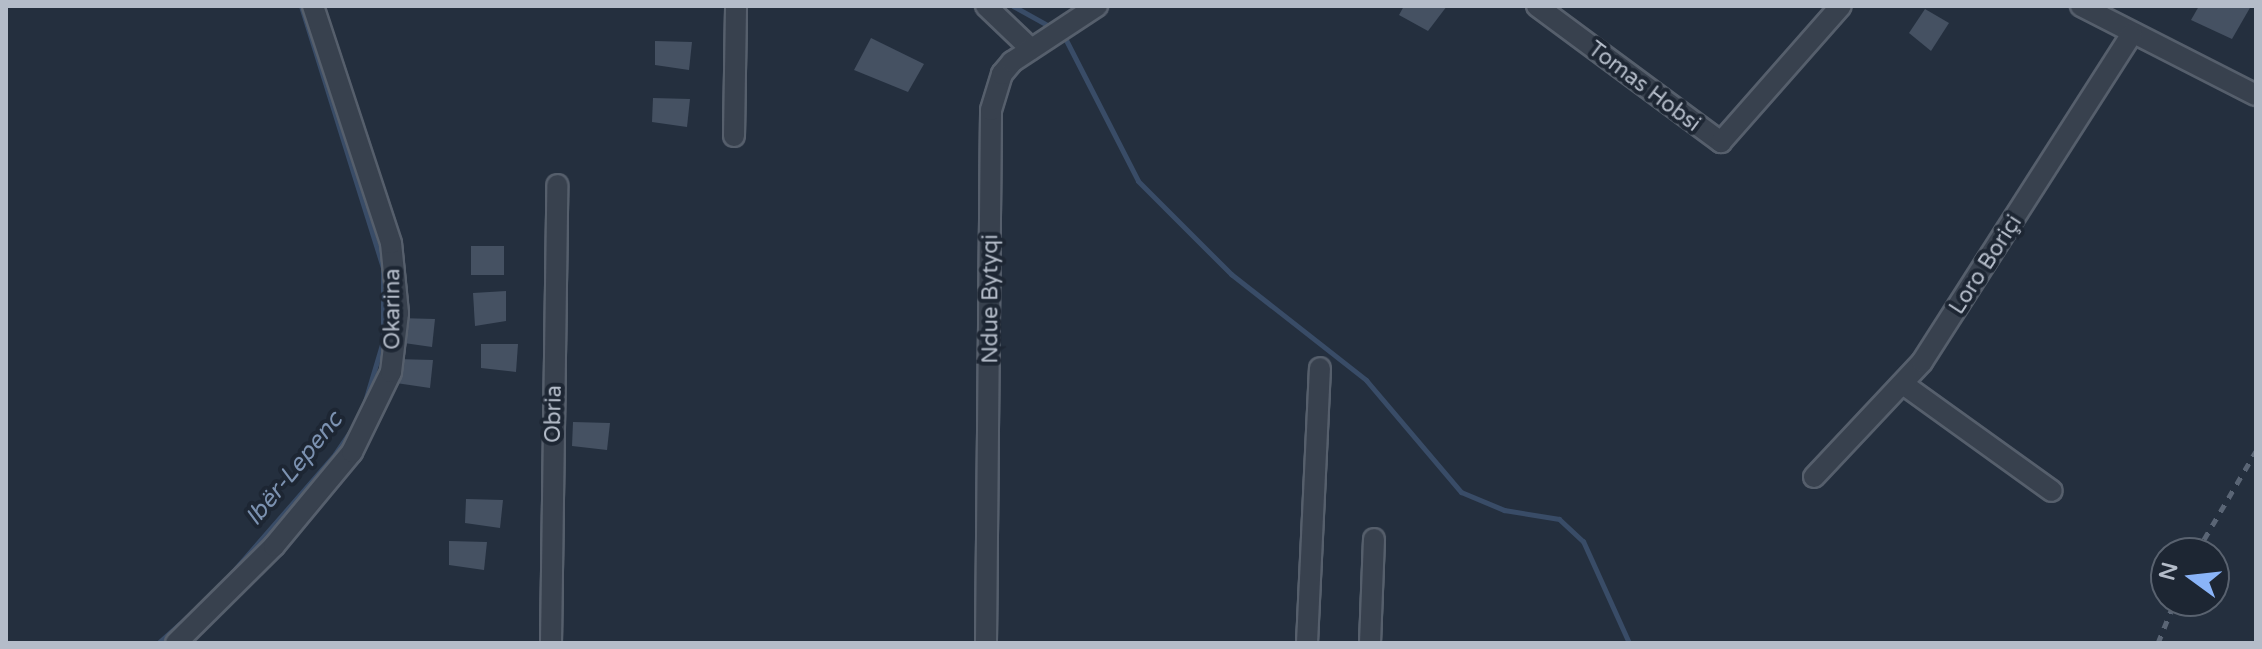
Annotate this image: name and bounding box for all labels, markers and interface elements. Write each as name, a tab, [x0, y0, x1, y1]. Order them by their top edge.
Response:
street label: Tomas Hobsi	[1583, 36, 1705, 138]
street label: Loro Boriçi	[1944, 210, 2028, 320]
street label: Ndue Bytyqi	[978, 234, 1004, 364]
street label: Okarina	[380, 268, 406, 350]
street label: Obria	[540, 385, 568, 443]
water label: Ibër-Lepenc	[239, 406, 349, 532]
north arrow	[2150, 537, 2230, 617]
text: N	[2154, 559, 2184, 583]

